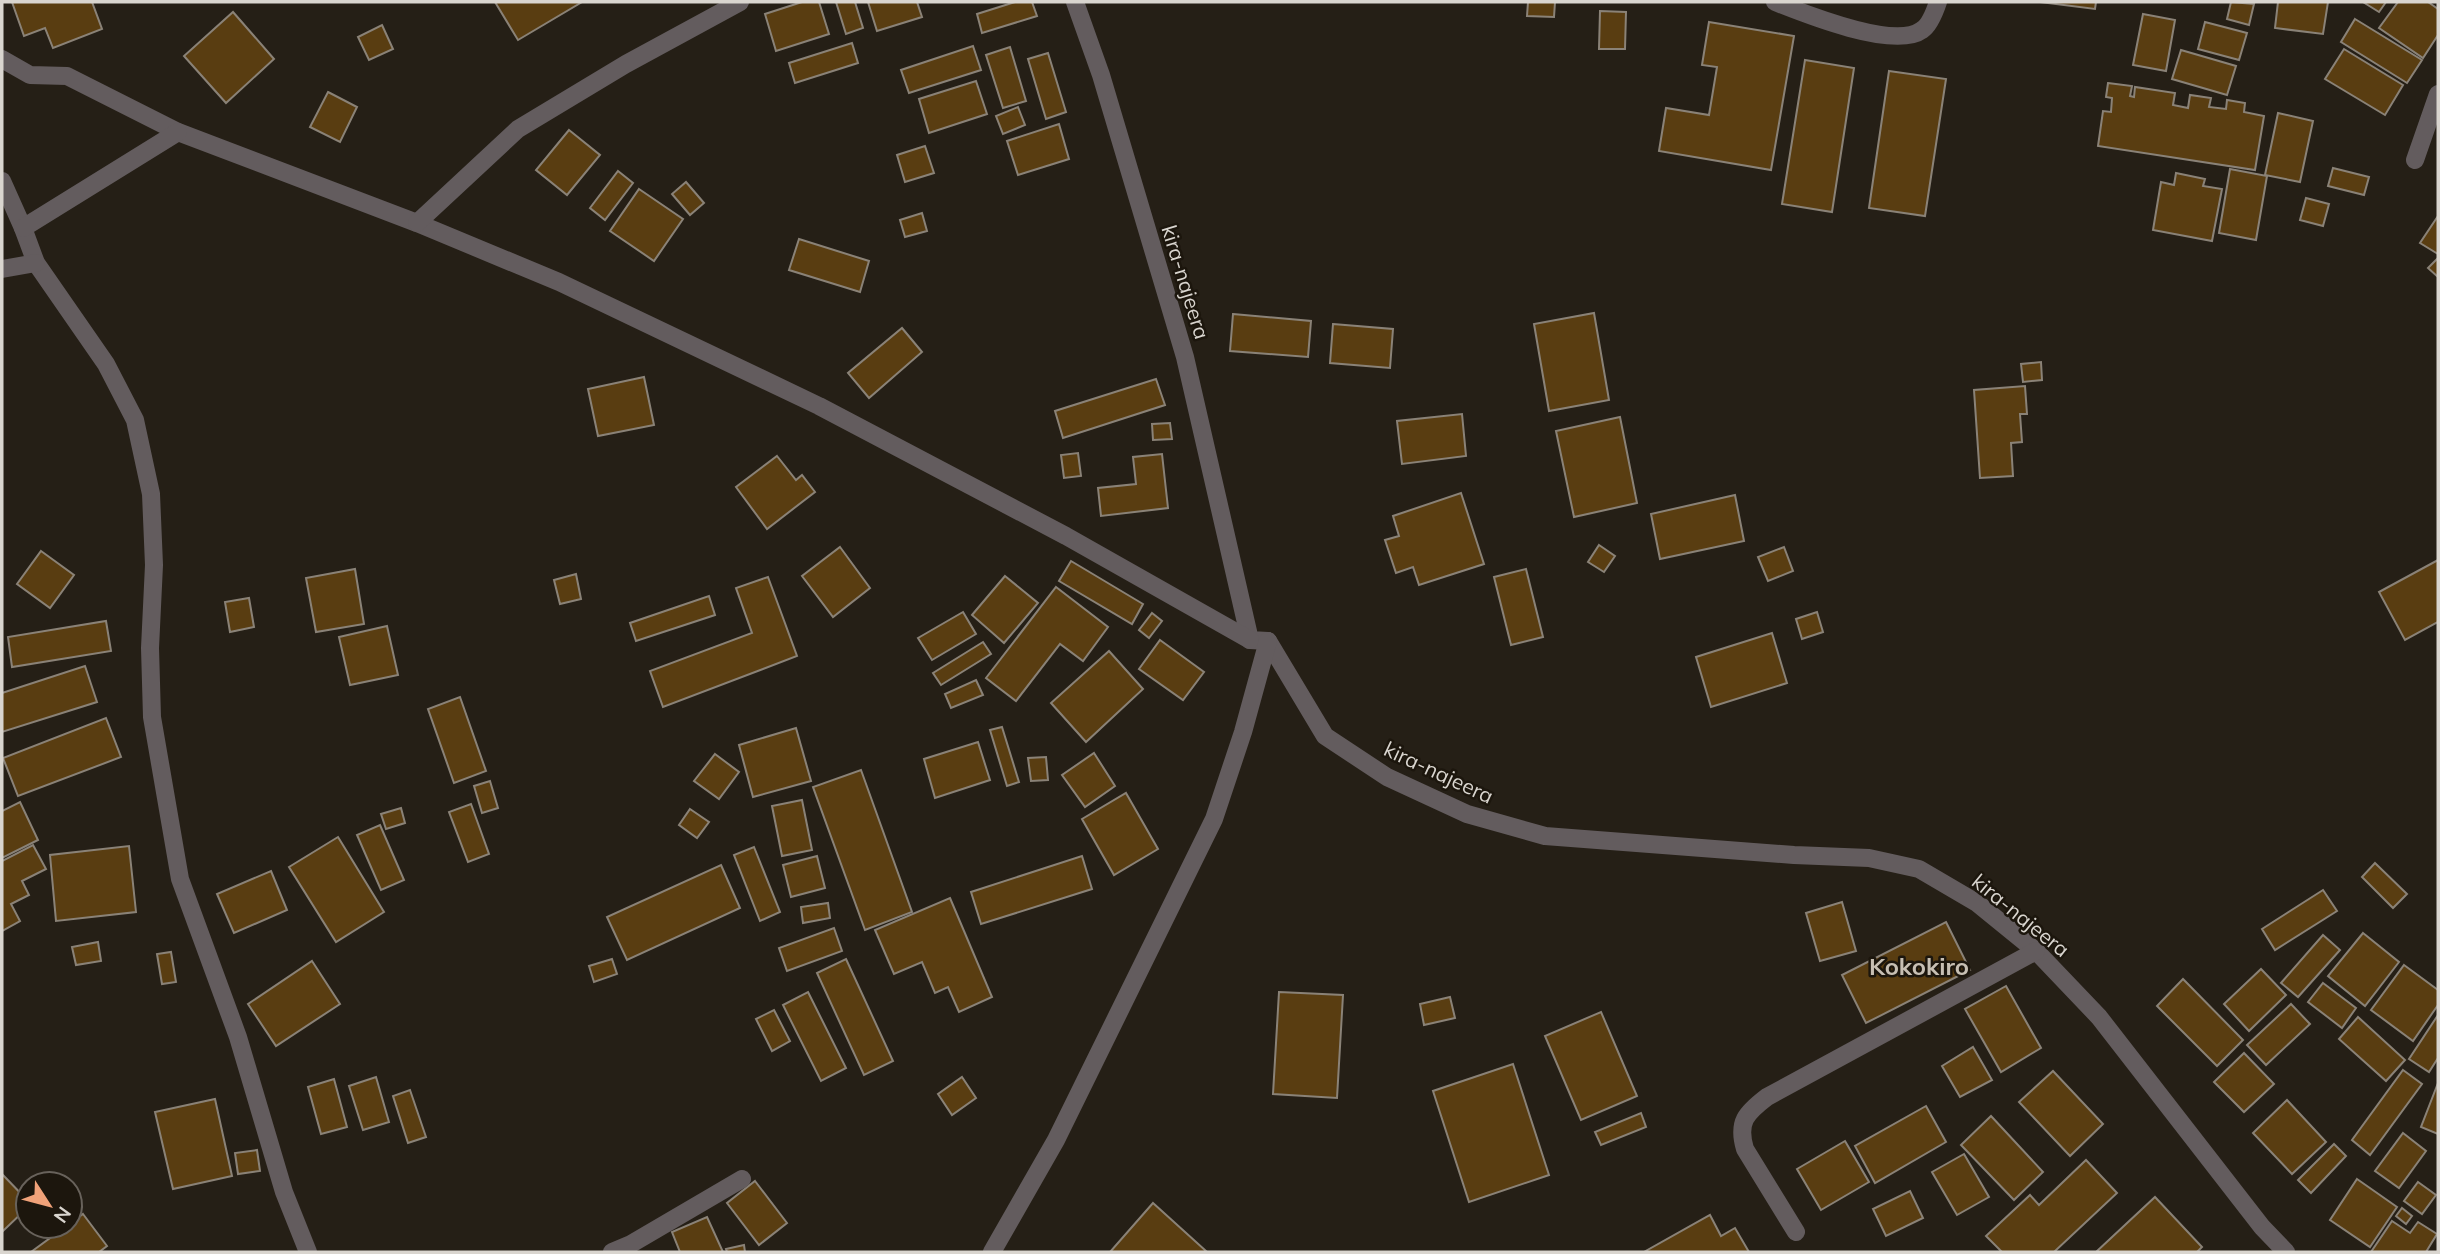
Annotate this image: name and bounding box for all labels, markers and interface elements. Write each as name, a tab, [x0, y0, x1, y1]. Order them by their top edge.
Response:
street label: kira-najeera	[1156, 222, 1216, 342]
street label: kira-najeera	[1380, 735, 1498, 809]
street label: kira-najeera	[1967, 868, 2075, 962]
district label: Kokokiro	[1869, 951, 1969, 981]
north arrow	[14, 1170, 84, 1240]
text: N	[49, 1202, 77, 1228]

